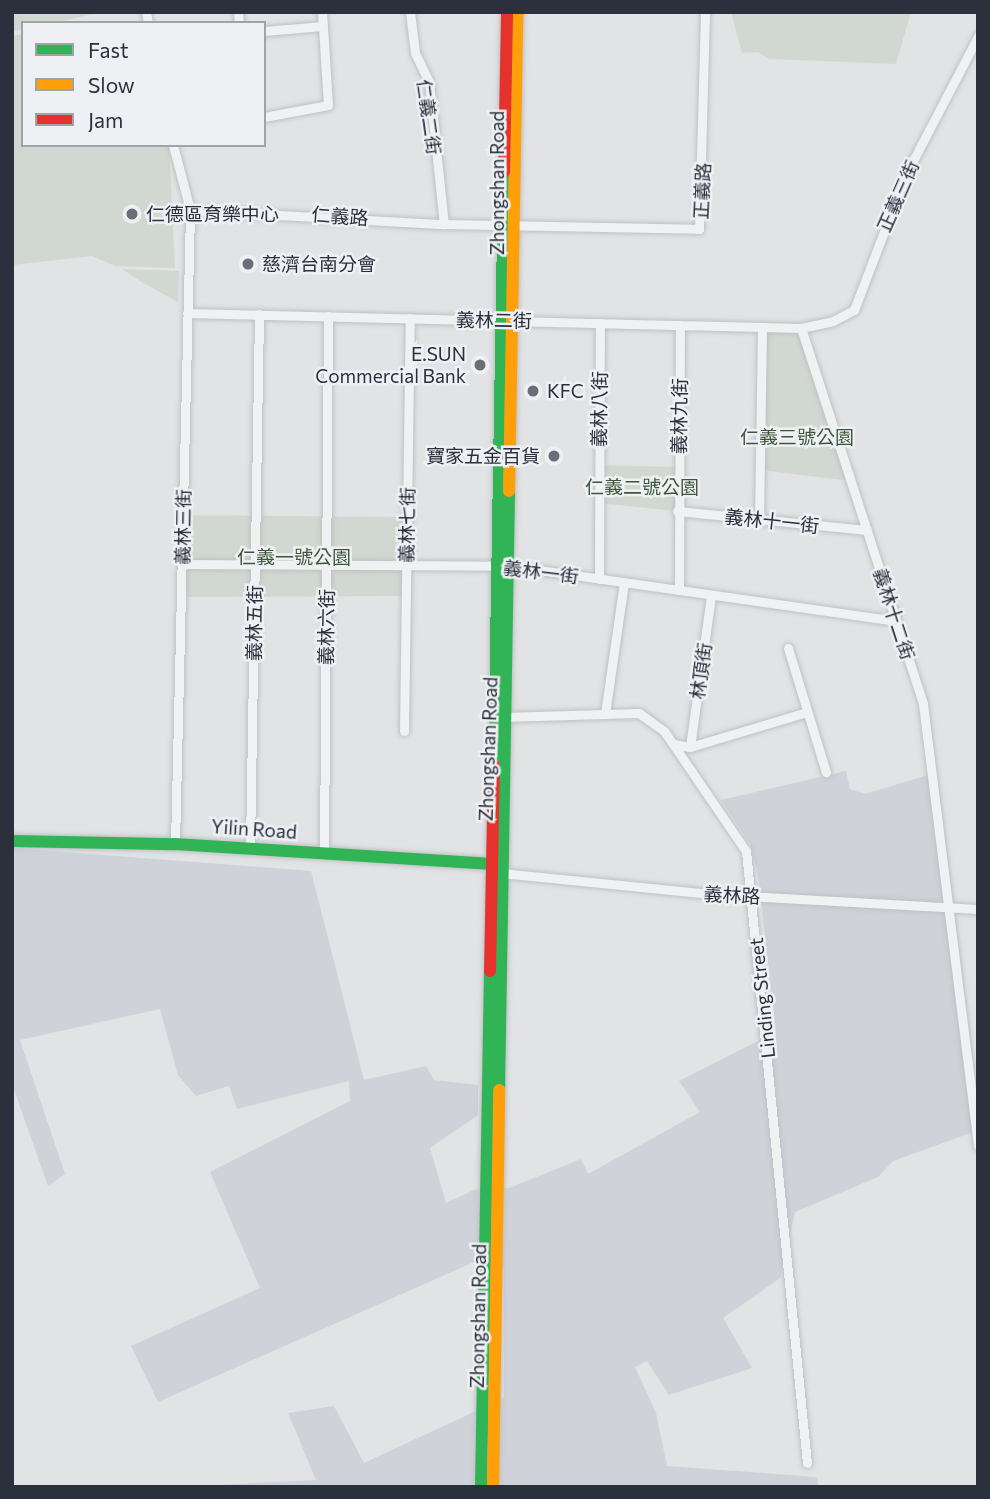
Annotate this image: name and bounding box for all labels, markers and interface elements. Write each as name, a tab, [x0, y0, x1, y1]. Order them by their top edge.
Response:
legend	[21, 21, 266, 147]
text: Fast	[88, 37, 129, 62]
text: Slow	[88, 72, 135, 97]
street label: 仁義二街	[412, 78, 446, 156]
text: Jam	[88, 107, 123, 132]
street label: Zhongshan Road	[486, 111, 508, 255]
street label: 正義三街	[872, 157, 924, 235]
street label: 正義路	[689, 162, 715, 220]
place label: 仁德區育樂中心	[146, 203, 279, 225]
street label: 仁義路	[311, 203, 369, 229]
marker: 仁德區育樂中心	[124, 206, 140, 222]
place label: 慈濟台南分會	[262, 253, 376, 275]
marker: 慈濟台南分會	[240, 256, 256, 272]
street label: 義林二街	[456, 308, 532, 332]
place label: E.SUN Commercial Bank	[315, 343, 466, 387]
marker: E.SUN Commercial Bank	[472, 357, 488, 373]
street label: 義林八街	[587, 371, 611, 447]
street label: 義林九街	[667, 378, 691, 454]
place label: KFC	[547, 380, 584, 402]
marker: KFC	[525, 383, 541, 399]
park label: 仁義三號公園	[740, 426, 854, 448]
place label: 寶家五金百貨	[426, 445, 540, 467]
marker: 寶家五金百貨	[546, 448, 562, 464]
park label: 仁義二號公園	[585, 476, 699, 498]
street label: 義林七街	[395, 487, 419, 563]
street label: 義林三街	[171, 489, 195, 565]
street label: 義林十一街	[724, 505, 820, 537]
park label: 仁義一號公園	[237, 546, 351, 568]
street label: 義林一街	[502, 556, 580, 588]
street label: 義林十二街	[868, 565, 920, 663]
street label: 義林五街	[242, 585, 266, 661]
street label: 義林六街	[314, 589, 338, 665]
street label: 林頂街	[686, 641, 716, 701]
street label: Zhongshan Road	[474, 676, 502, 822]
street label: Yilin Road	[210, 815, 298, 843]
street label: 義林路	[703, 882, 761, 908]
street label: Linding Street	[744, 937, 780, 1059]
street label: Zhongshan Road	[465, 1244, 491, 1388]

